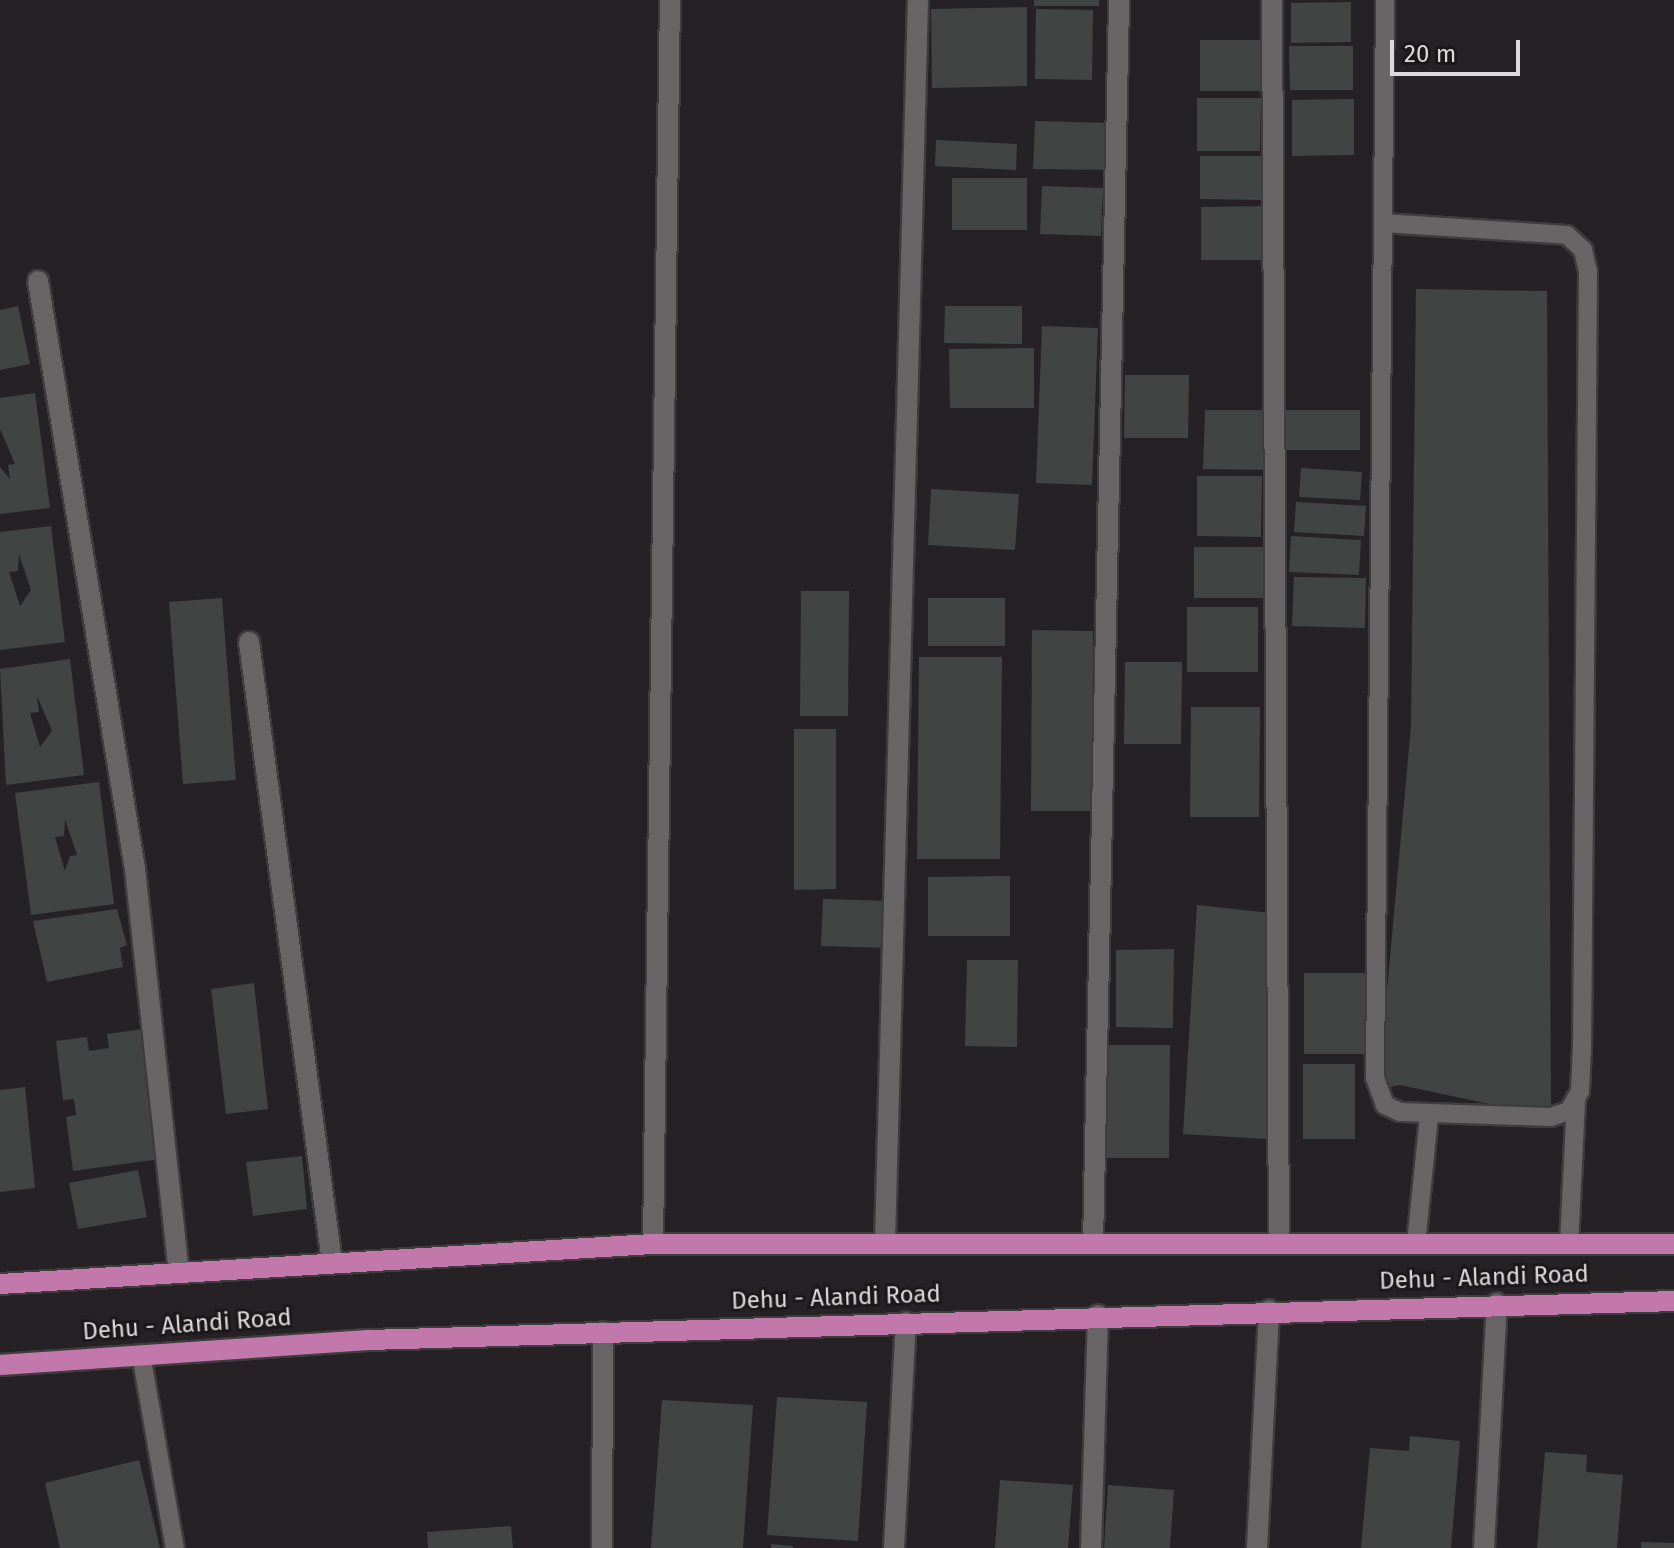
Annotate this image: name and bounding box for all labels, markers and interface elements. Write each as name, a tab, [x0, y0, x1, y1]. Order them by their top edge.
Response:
scale bar	[1394, 24, 1524, 74]
text: 20 m	[1404, 40, 1456, 68]
street label: Dehu - Alandi Road	[1379, 1260, 1589, 1296]
street label: Dehu - Alandi Road	[731, 1280, 941, 1316]
street label: Dehu - Alandi Road	[81, 1303, 293, 1347]

